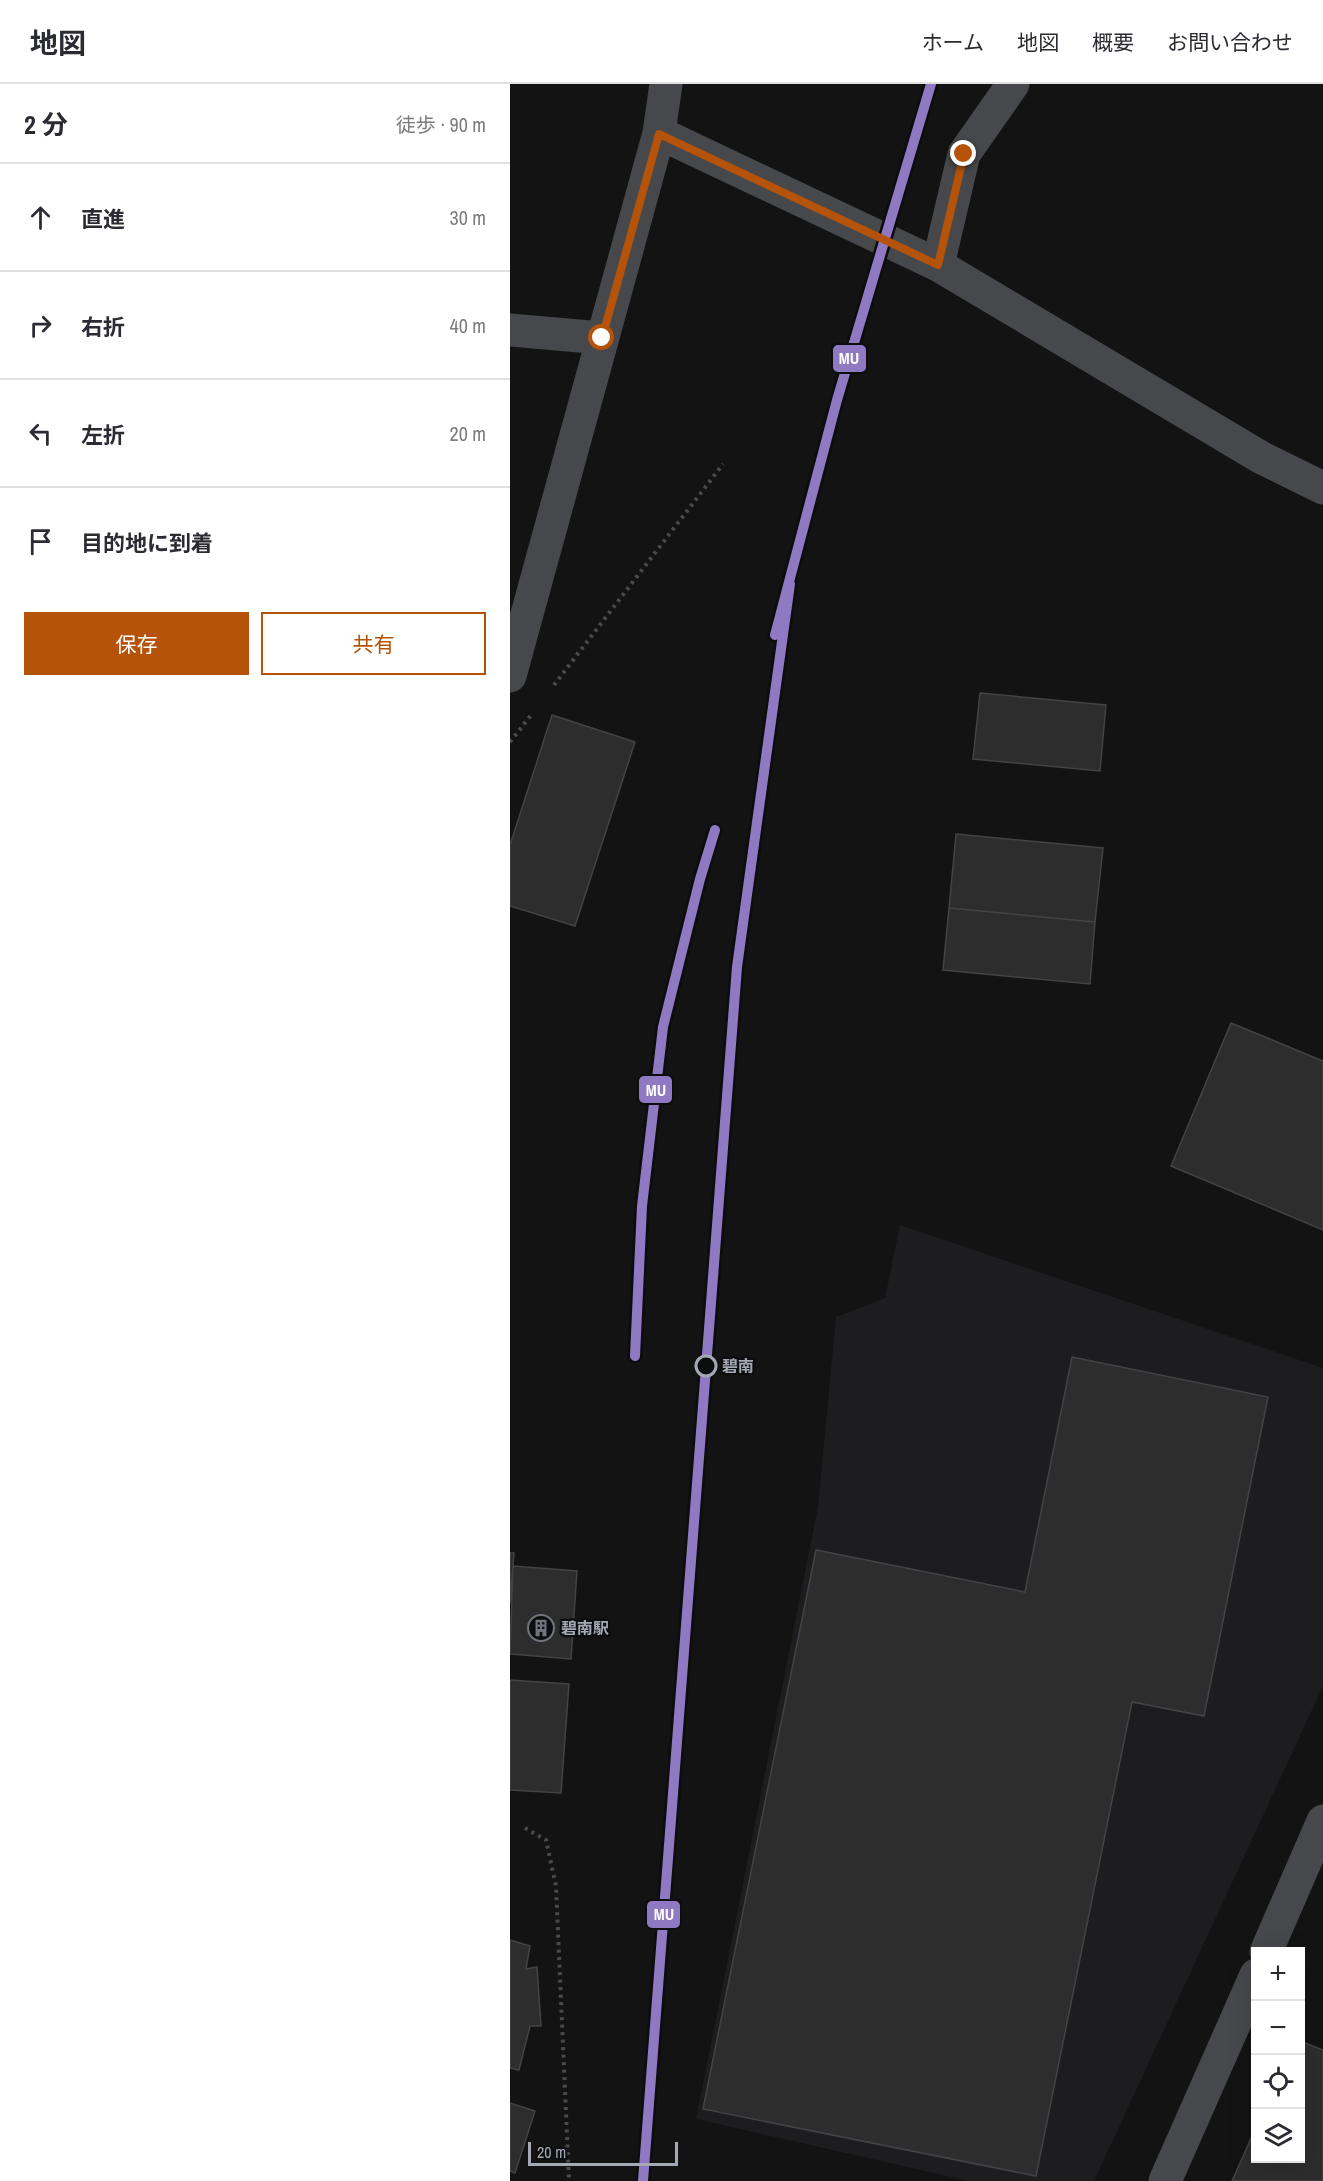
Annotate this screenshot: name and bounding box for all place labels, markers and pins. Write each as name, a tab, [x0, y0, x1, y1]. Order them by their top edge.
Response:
marker: 碧南	[695, 1355, 717, 1377]
place label: 碧南	[722, 1355, 754, 1377]
building icon: 碧南駅	[526, 1613, 556, 1643]
place label: 碧南駅	[561, 1617, 609, 1639]

